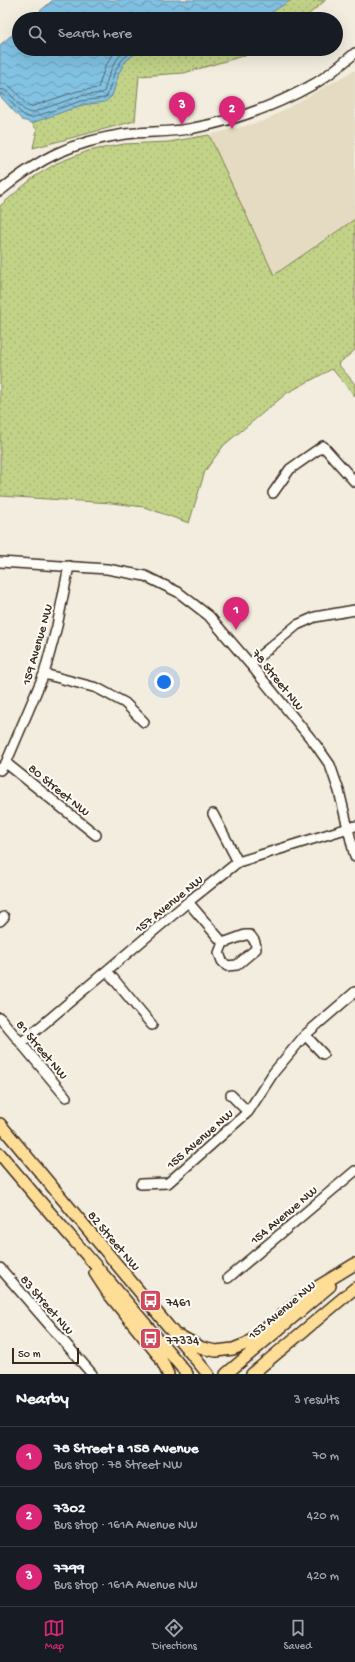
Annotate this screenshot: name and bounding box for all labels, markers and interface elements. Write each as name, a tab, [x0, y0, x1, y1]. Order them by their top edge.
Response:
search box	[12, 12, 343, 56]
icon: search	[26, 23, 48, 45]
text: Search here	[58, 25, 132, 43]
pin: 3	[169, 92, 195, 125]
pin: 2	[219, 96, 245, 129]
pin: 1	[223, 597, 249, 630]
street label: 159 Avenue NW	[19, 603, 57, 688]
street label: 78 Street NW	[247, 646, 306, 714]
your location	[154, 672, 174, 692]
street label: 80 Street NW	[25, 762, 92, 820]
street label: 157 Avenue NW	[132, 873, 207, 938]
street label: 81 Street NW	[12, 1018, 70, 1083]
street label: 155 Avenue NW	[163, 1107, 237, 1174]
street label: 154 Avenue NW	[247, 1183, 321, 1249]
street label: 82 Street NW	[84, 1208, 143, 1275]
street label: 83 Street NW	[16, 1273, 76, 1339]
street label: 153 Avenue NW	[245, 1278, 319, 1344]
bus stop icon: 7461	[138, 1288, 164, 1314]
place label: 7461	[165, 1296, 191, 1311]
bus stop icon: 77334	[137, 1326, 163, 1352]
place label: 77334	[165, 1334, 199, 1349]
scale bar	[12, 1346, 79, 1365]
text: 50 m	[18, 1349, 40, 1361]
text: Nearby	[16, 1390, 69, 1410]
text: 3 results	[294, 1393, 339, 1408]
text: 78 Street & 158 Avenue	[54, 1440, 198, 1458]
text: 1	[26, 1449, 32, 1464]
text: 70 m	[313, 1449, 339, 1464]
text: Bus stop · 78 Street NW	[54, 1458, 182, 1473]
text: 7302	[54, 1500, 85, 1518]
text: 2	[26, 1509, 32, 1524]
text: 420 m	[307, 1509, 339, 1524]
text: Bus stop · 161A Avenue NW	[54, 1518, 198, 1533]
text: 7799	[54, 1560, 85, 1578]
text: 3	[26, 1569, 32, 1584]
text: 420 m	[307, 1569, 339, 1584]
text: Bus stop · 161A Avenue NW	[54, 1578, 198, 1593]
tab: Map	[43, 1617, 65, 1653]
tab: Directions	[152, 1617, 197, 1653]
tab: Saved	[283, 1617, 312, 1653]

